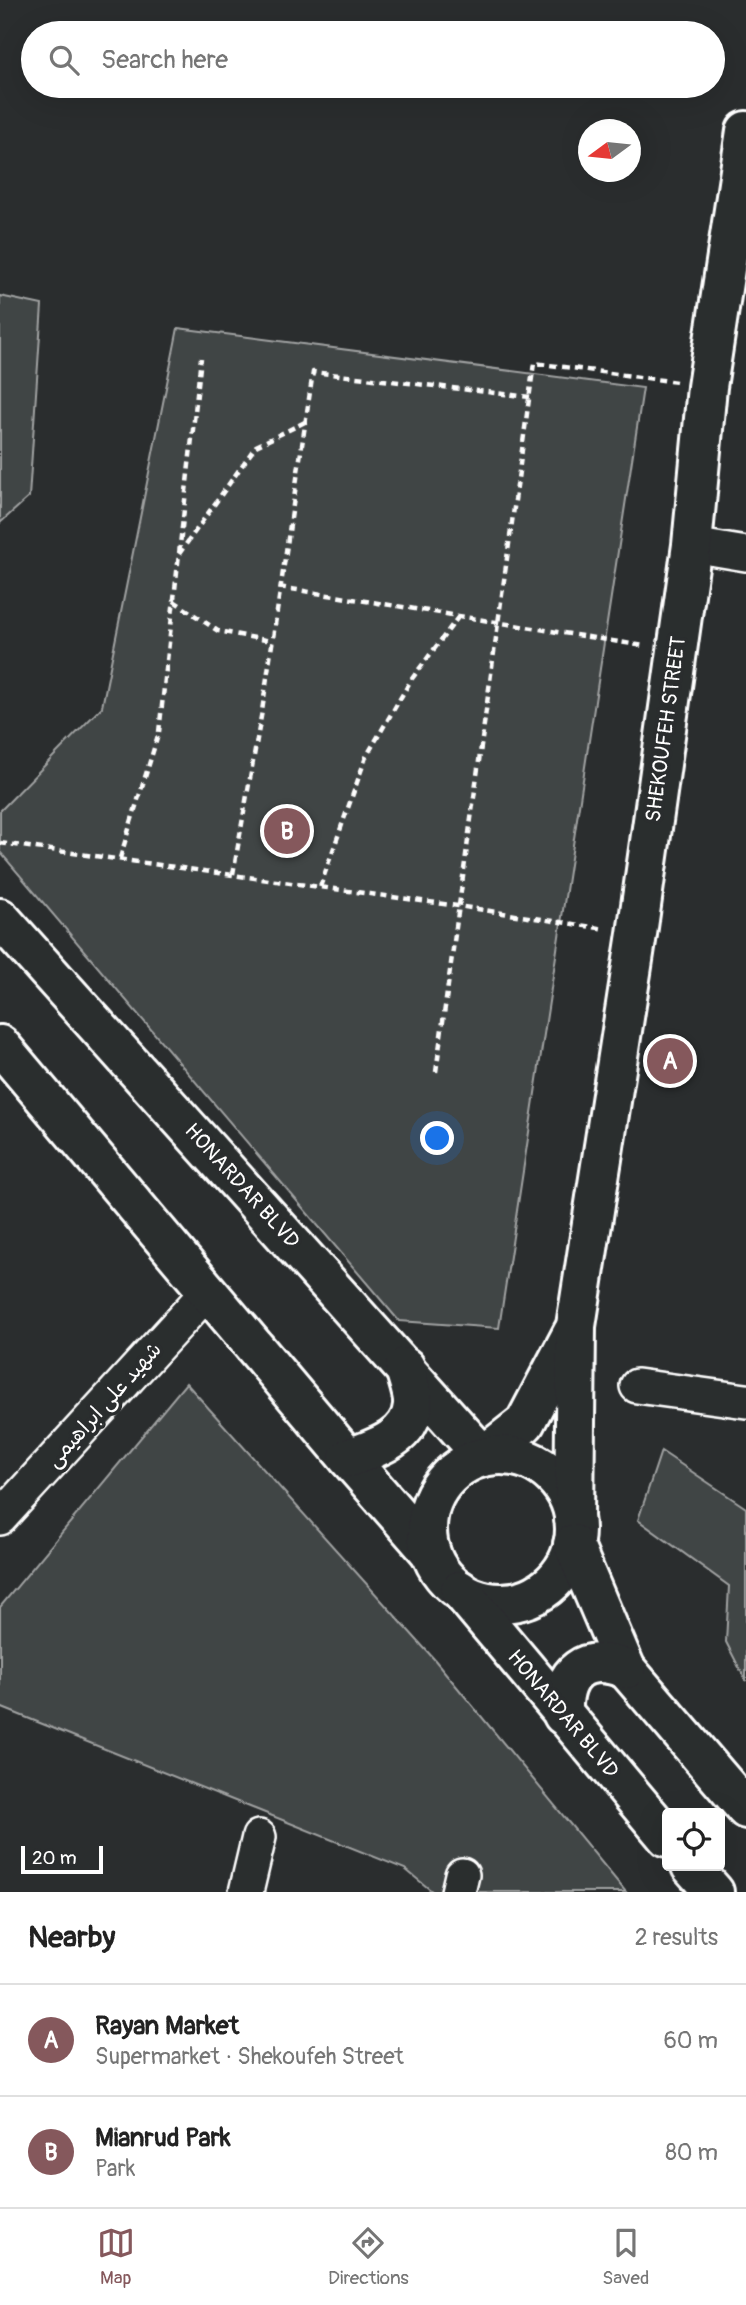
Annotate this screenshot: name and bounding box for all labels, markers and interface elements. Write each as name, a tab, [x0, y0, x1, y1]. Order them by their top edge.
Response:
search box	[21, 21, 725, 98]
icon: search	[45, 41, 83, 79]
text: Search here	[101, 44, 228, 76]
north arrow	[578, 119, 641, 182]
street label: SHEKOUFEH STREET	[640, 634, 692, 824]
pin: B	[264, 805, 310, 857]
pin: A	[647, 1035, 693, 1087]
street label: HONARDAR BLVD	[179, 1118, 305, 1254]
your location	[420, 1121, 454, 1155]
street label: شهید علی ابراهیمی	[41, 1337, 167, 1473]
street label: HONARDAR BLVD	[501, 1644, 625, 1784]
map controls	[662, 1808, 725, 1871]
button: locate	[662, 1808, 725, 1871]
scale bar	[21, 1843, 103, 1875]
text: 20 m	[32, 1846, 77, 1870]
text: Nearby	[28, 1919, 115, 1956]
text: 2 results	[635, 1923, 718, 1952]
text: Rayan Market	[95, 2010, 239, 2042]
text: A	[44, 2026, 58, 2055]
text: 60 m	[663, 2026, 718, 2055]
text: Supermarket · Shekoufeh Street	[95, 2042, 404, 2071]
text: Mianrud Park	[95, 2122, 231, 2154]
text: B	[44, 2138, 58, 2167]
text: 80 m	[665, 2138, 718, 2167]
text: Park	[95, 2154, 135, 2183]
tab: Map	[97, 2224, 135, 2290]
tab: Directions	[328, 2224, 409, 2290]
tab: Saved	[602, 2224, 649, 2290]

